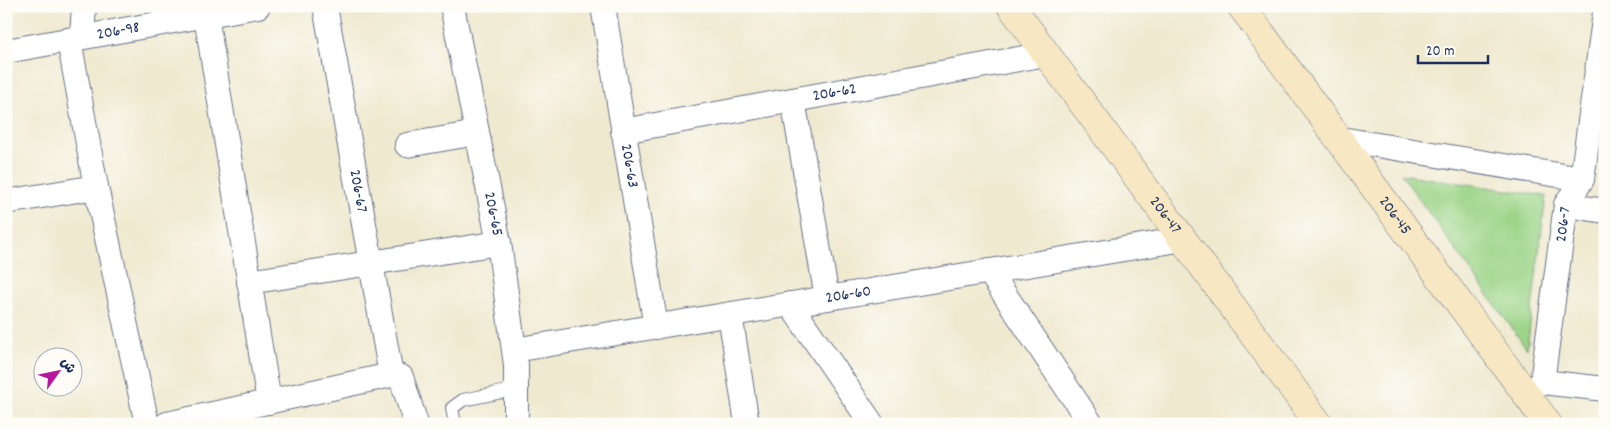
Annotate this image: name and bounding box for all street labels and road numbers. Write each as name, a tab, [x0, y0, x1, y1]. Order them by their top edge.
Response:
street label: 206-98	[95, 16, 141, 46]
street label: 206-62	[811, 77, 858, 108]
street label: 206-63	[614, 142, 644, 189]
street label: 206-67	[343, 168, 373, 214]
street label: 206-65	[478, 190, 509, 238]
street label: 206-45	[1373, 191, 1417, 240]
street label: 206-47	[1144, 192, 1187, 239]
street label: 206-7	[1550, 205, 1577, 243]
street label: 206-60	[824, 280, 873, 310]

